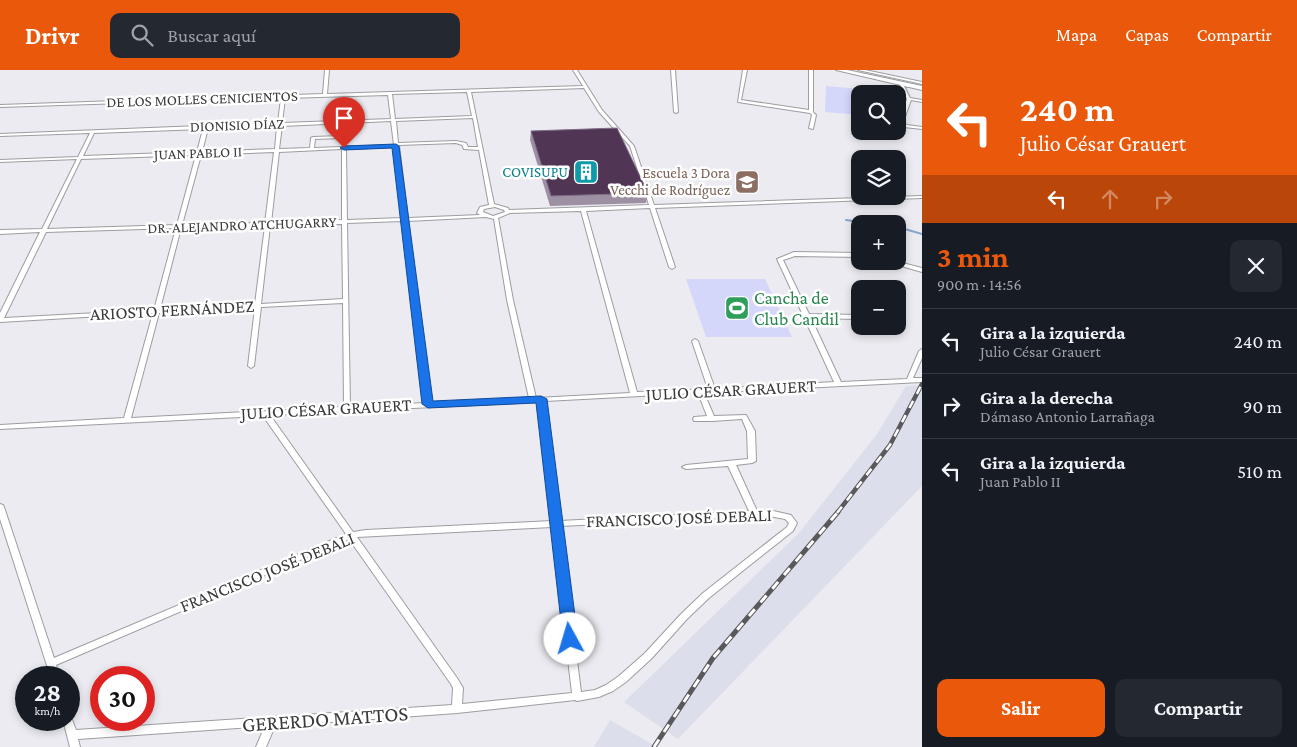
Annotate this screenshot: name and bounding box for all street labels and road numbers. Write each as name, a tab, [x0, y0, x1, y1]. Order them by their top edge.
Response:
street label: DE LOS MOLLES CENICIENTOS	[106, 88, 298, 110]
street label: DIONISIO DÍAZ	[190, 115, 285, 135]
street label: JUAN PABLO II	[152, 143, 242, 164]
street label: DR. ALEJANDRO ATCHUGARRY	[147, 214, 337, 237]
street label: ARIOSTO FERNÁNDEZ	[89, 296, 255, 324]
street label: JULIO CÉSAR GRAUERT	[643, 376, 817, 405]
street label: JULIO CÉSAR GRAUERT	[238, 395, 412, 424]
street label: FRANCISCO JOSÉ DEBALI	[586, 505, 772, 531]
street label: FRANCISCO JOSÉ DEBALI	[177, 528, 357, 616]
street label: GERERDO MATTOS	[241, 701, 409, 737]

